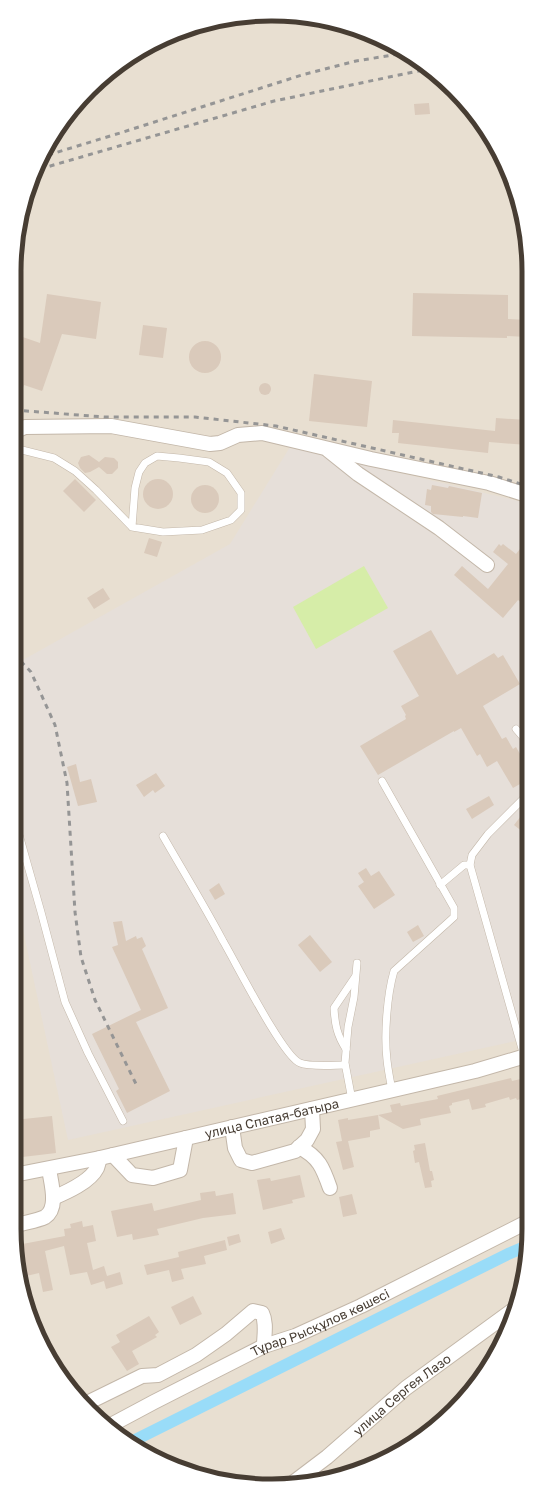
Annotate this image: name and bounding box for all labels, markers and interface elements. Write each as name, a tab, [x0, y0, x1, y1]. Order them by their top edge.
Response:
street label: улица Спатая-батыра	[203, 1095, 340, 1141]
street label: Тұрар Рысқұлов көшесі	[248, 1285, 392, 1360]
street label: улица Сергея Лазо	[350, 1350, 454, 1439]

